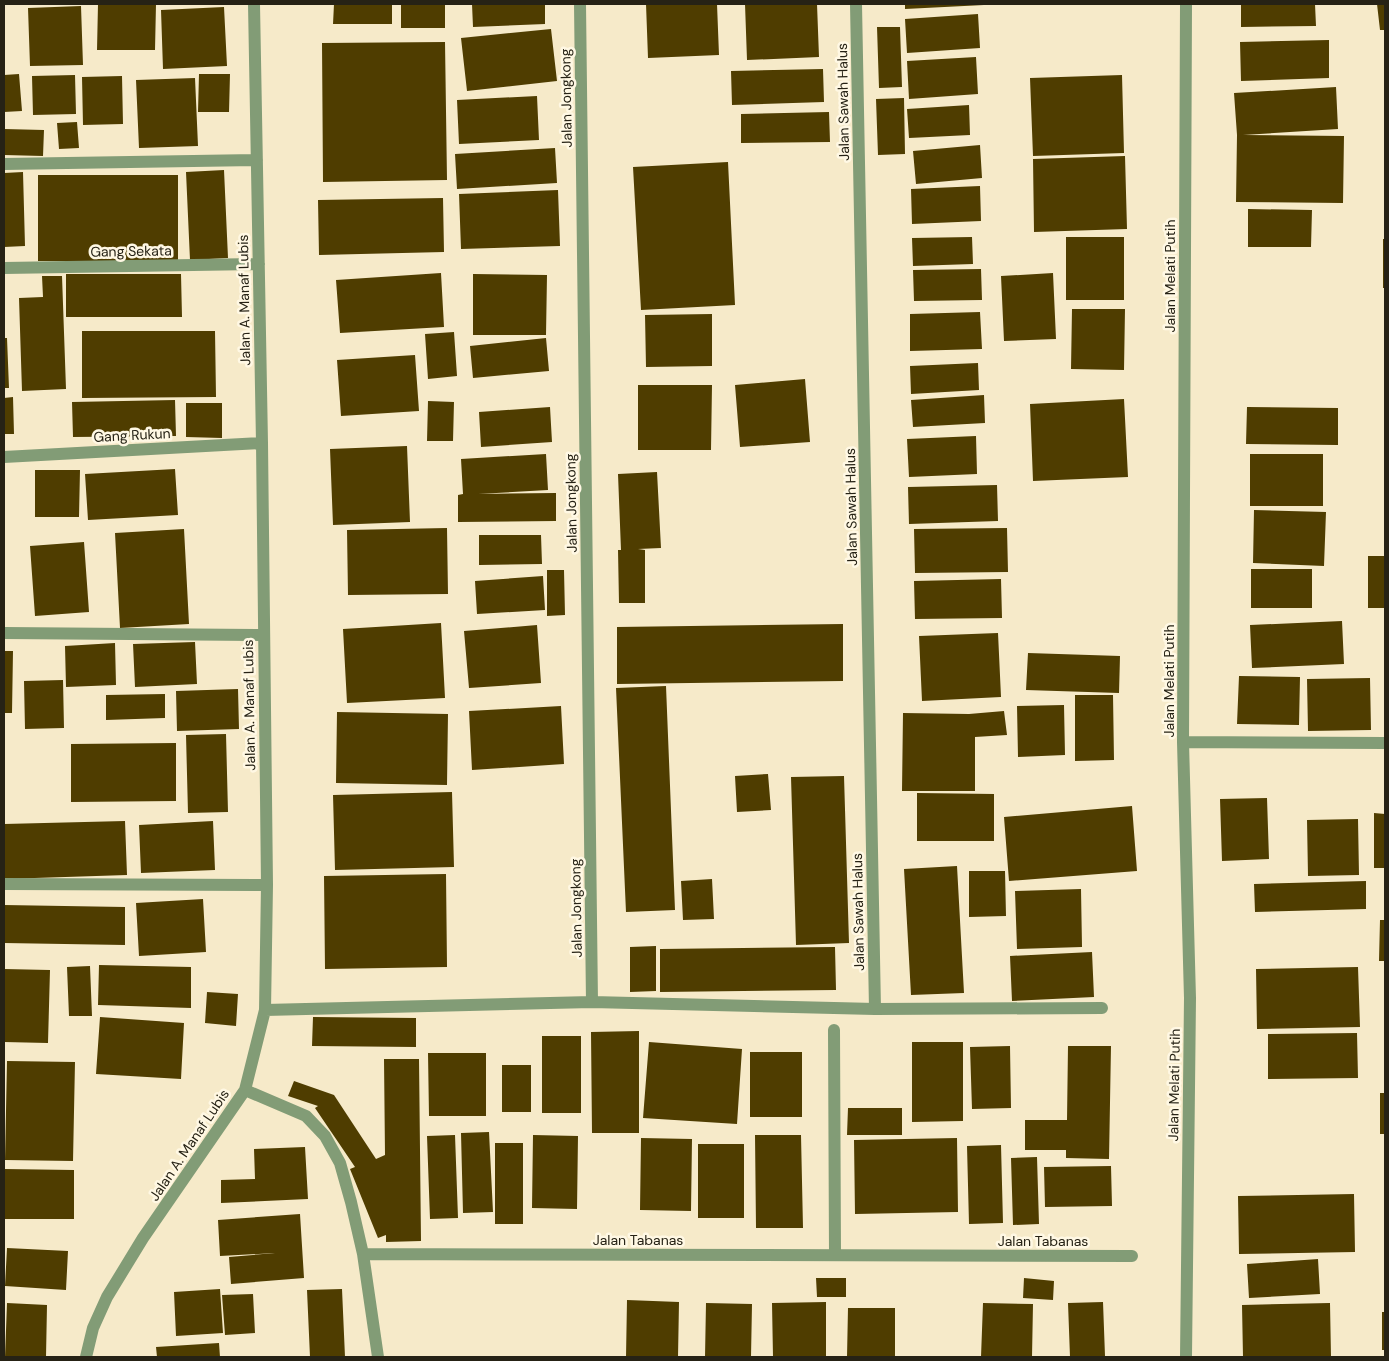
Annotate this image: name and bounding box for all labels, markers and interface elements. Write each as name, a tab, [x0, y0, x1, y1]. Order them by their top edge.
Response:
street label: Jalan Sawah Halus	[833, 43, 853, 161]
street label: Jalan Jongkong	[556, 48, 576, 148]
street label: Jalan Melati Putih	[1161, 219, 1179, 333]
street label: Jalan A. Manaf Lubis	[234, 234, 254, 366]
street label: Gang Sekata	[90, 241, 172, 261]
street label: Gang Rukun	[93, 424, 171, 446]
street label: Jalan Sawah Halus	[841, 448, 861, 566]
street label: Jalan Jongkong	[561, 453, 581, 553]
street label: Jalan Melati Putih	[1160, 624, 1178, 738]
street label: Jalan A. Manaf Lubis	[239, 639, 259, 771]
street label: Jalan Sawah Halus	[848, 853, 868, 971]
street label: Jalan Jongkong	[566, 858, 586, 958]
street label: Jalan Melati Putih	[1164, 1028, 1184, 1142]
street label: Jalan A. Manaf Lubis	[145, 1086, 233, 1204]
street label: Jalan Tabanas	[593, 1231, 683, 1249]
street label: Jalan Tabanas	[998, 1232, 1088, 1250]

